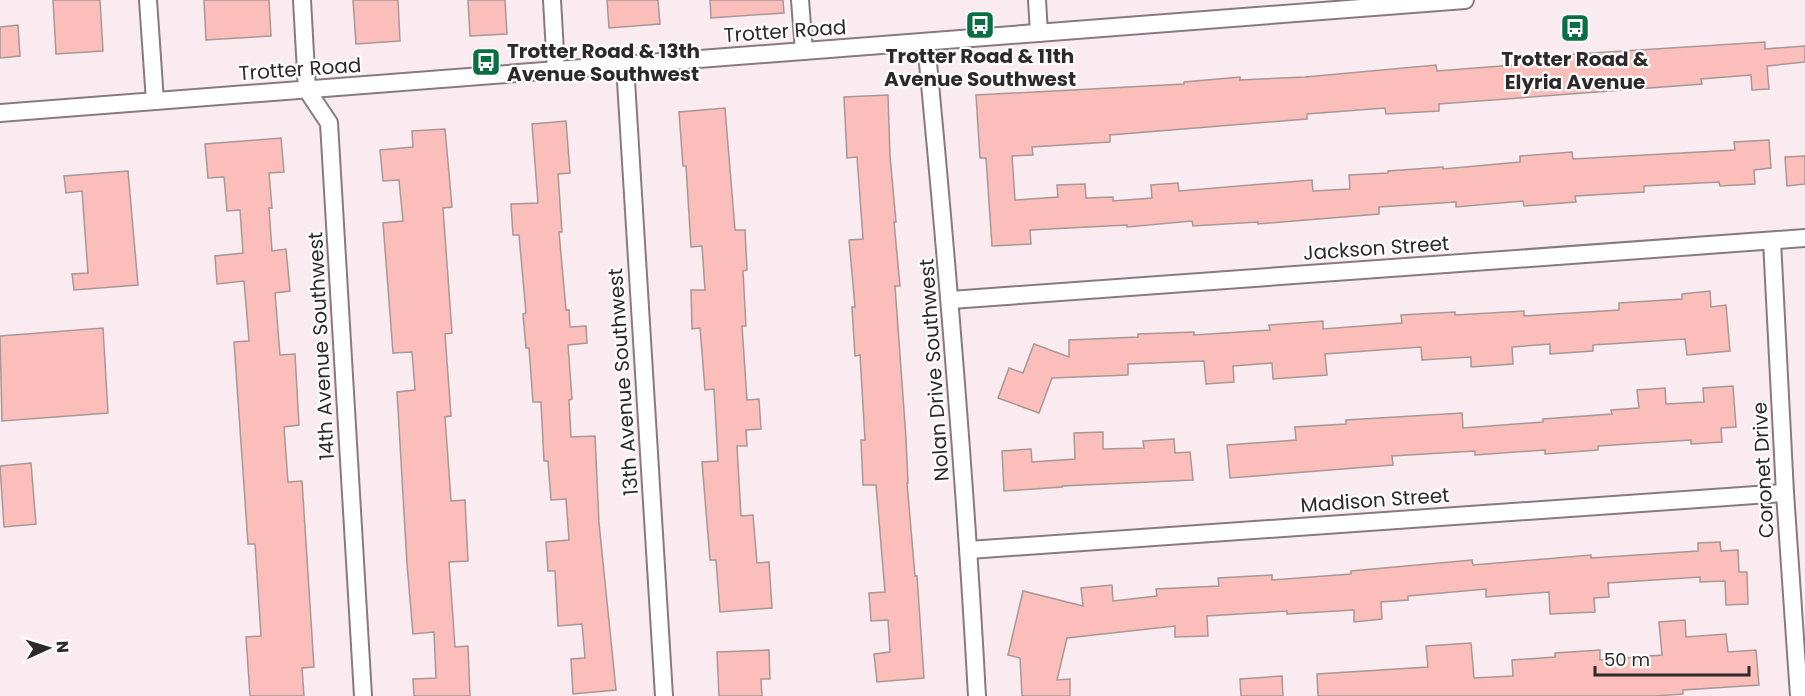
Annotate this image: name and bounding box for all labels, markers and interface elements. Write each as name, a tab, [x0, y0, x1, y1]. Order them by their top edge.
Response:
bus stop icon: Trotter Road & 11th Avenue Southwest	[964, 9, 996, 41]
bus stop icon: Trotter Road & Elyria Avenue	[1559, 12, 1591, 44]
street label: Trotter Road	[723, 13, 847, 49]
place label: Trotter Road & 13th Avenue Southwest	[507, 37, 700, 88]
place label: Trotter Road & 11th Avenue Southwest	[884, 42, 1076, 93]
place label: Trotter Road & Elyria Avenue	[1501, 45, 1649, 96]
bus stop icon: Trotter Road & 13th Avenue Southwest	[470, 46, 502, 78]
street label: Trotter Road	[238, 51, 362, 87]
street label: Jackson Street	[1302, 229, 1450, 267]
street label: 14th Avenue Southwest	[301, 231, 341, 461]
street label: Nolan Drive Southwest	[912, 258, 956, 482]
street label: 13th Avenue Southwest	[601, 267, 645, 497]
street label: Coronet Drive	[1745, 401, 1781, 539]
street label: Madison Street	[1300, 481, 1450, 519]
north arrow	[18, 618, 78, 678]
scale bar	[1595, 639, 1750, 677]
text: N	[51, 640, 74, 654]
text: 50 m	[1604, 647, 1650, 672]

